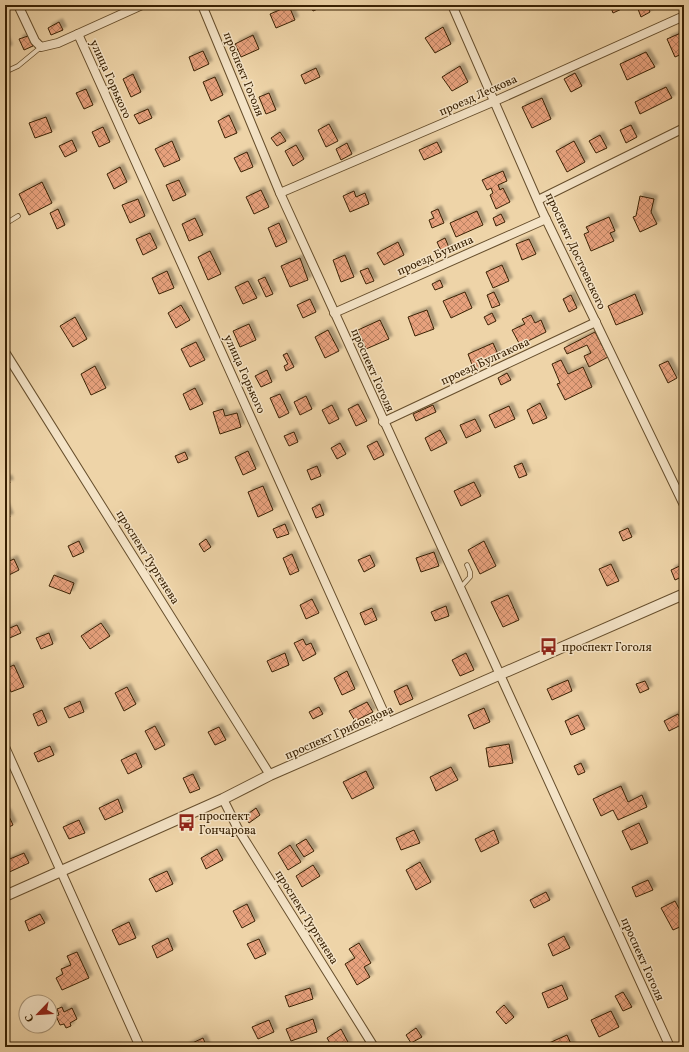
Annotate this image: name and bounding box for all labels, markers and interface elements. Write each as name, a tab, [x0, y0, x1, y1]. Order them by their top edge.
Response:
street label: проспект Гоголя	[219, 30, 267, 119]
street label: улица Горького	[86, 37, 135, 121]
street label: проезд Лескова	[437, 71, 520, 120]
street label: проспект Достоевского	[541, 190, 609, 312]
street label: проезд Бунина	[395, 232, 476, 280]
street label: проспект Гоголя	[347, 326, 398, 415]
street label: улица Горького	[220, 332, 269, 416]
street label: проезд Булгакова	[438, 334, 532, 390]
street label: проспект Тургенева	[112, 507, 183, 608]
bus stop icon: проспект Гоголя	[539, 637, 559, 657]
place label: проспект Гоголя	[562, 640, 652, 656]
street label: проспект Грибоедова	[283, 702, 396, 764]
place label: проспект Гончарова	[199, 809, 256, 839]
bus stop icon: проспект Гончарова	[176, 813, 196, 833]
street label: проспект Тургенева	[271, 867, 342, 968]
street label: проспект Гоголя	[617, 915, 668, 1004]
north arrow	[18, 994, 58, 1034]
text: С	[22, 1011, 39, 1024]

